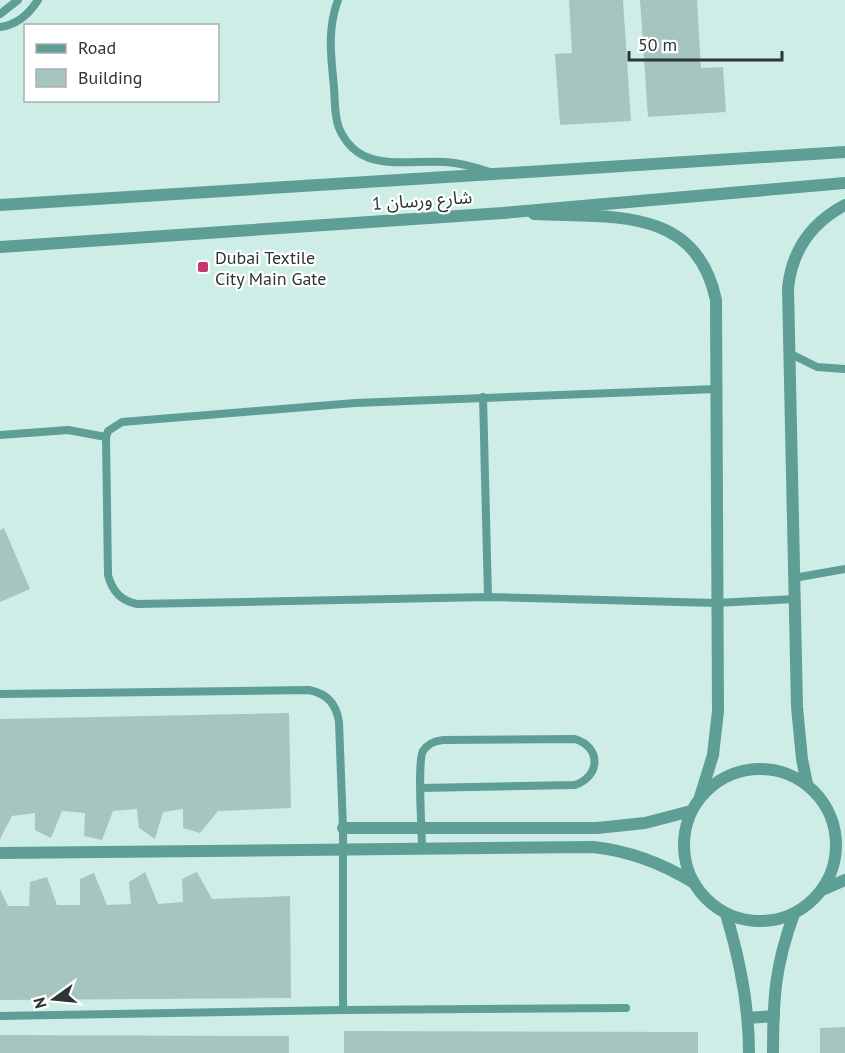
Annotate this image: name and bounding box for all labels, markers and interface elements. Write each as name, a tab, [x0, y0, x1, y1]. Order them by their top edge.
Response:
legend	[24, 24, 219, 102]
scale bar	[629, 24, 782, 62]
text: 50 m	[638, 33, 677, 56]
text: Road	[78, 36, 116, 59]
text: Building	[78, 66, 142, 89]
street label: شارع ورسان 1	[371, 185, 473, 218]
place label: Dubai Textile City Main Gate	[215, 246, 326, 290]
marker: Dubai Textile City Main Gate	[196, 260, 210, 274]
north arrow	[24, 969, 84, 1029]
text: N	[28, 995, 51, 1011]

